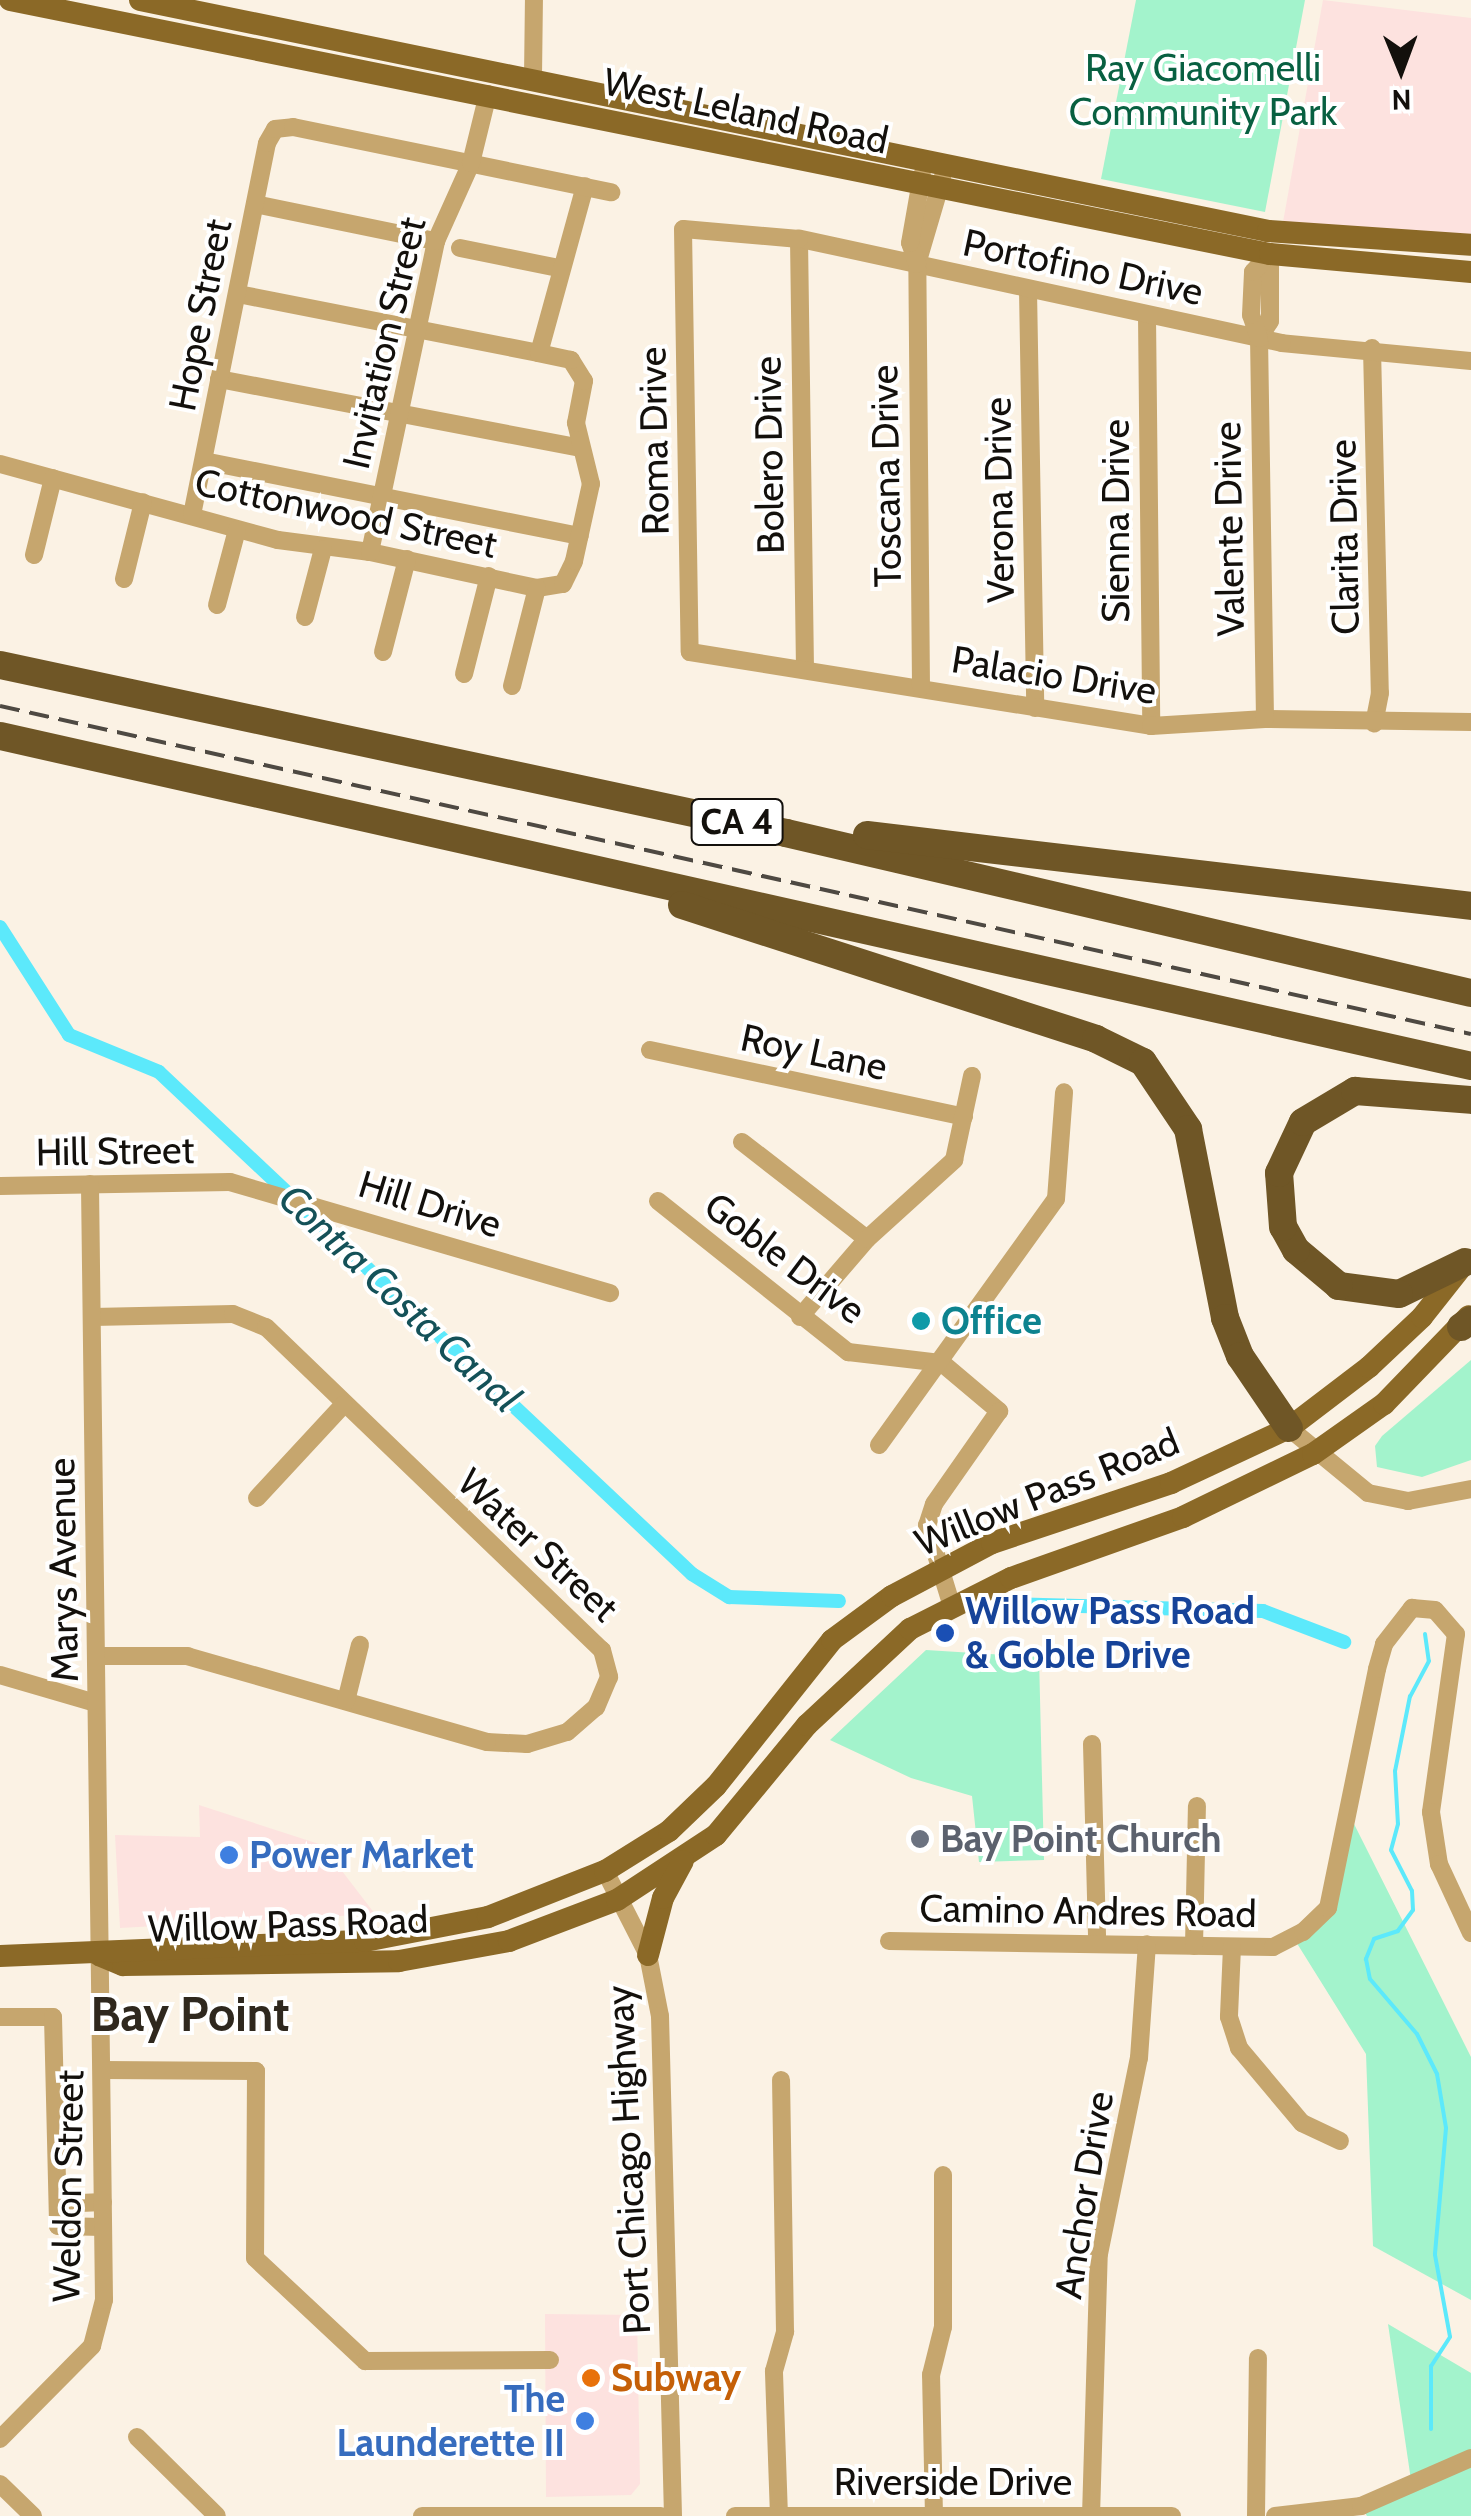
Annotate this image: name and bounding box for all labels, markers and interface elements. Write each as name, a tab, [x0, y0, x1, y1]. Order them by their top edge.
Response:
north arrow	[1351, 20, 1451, 120]
park label: Ray Giacomelli Community Park	[1069, 45, 1337, 134]
street label: West Leland Road	[600, 59, 892, 163]
text: N	[1391, 83, 1412, 117]
street label: Invitation Street	[333, 213, 435, 473]
street label: Hope Street	[159, 215, 241, 415]
street label: Portofino Drive	[959, 219, 1207, 315]
street label: Roma Drive	[630, 346, 678, 536]
street label: Bolero Drive	[744, 356, 794, 554]
street label: Toscana Drive	[861, 364, 911, 588]
street label: Verona Drive	[974, 397, 1024, 603]
street label: Sienna Drive	[1093, 419, 1139, 623]
street label: Valente Drive	[1204, 421, 1254, 637]
street label: Clarita Drive	[1319, 439, 1369, 635]
street label: Cottonwood Street	[191, 459, 501, 567]
street label: Palacio Drive	[948, 636, 1160, 714]
road number: CA 4	[690, 792, 784, 852]
street label: Roy Lane	[737, 1014, 891, 1090]
street label: Hill Street	[35, 1127, 195, 1175]
street label: Hill Drive	[353, 1161, 507, 1247]
water label: Contra Costa Canal	[269, 1174, 531, 1422]
street label: Goble Drive	[696, 1183, 874, 1333]
place label: Office	[941, 1298, 1042, 1344]
marker: Office	[910, 1310, 932, 1332]
street label: Willow Pass Road	[909, 1418, 1185, 1566]
street label: Marys Avenue	[38, 1457, 88, 1683]
street label: Water Street	[448, 1459, 628, 1631]
place label: Willow Pass Road & Goble Drive	[965, 1588, 1255, 1678]
marker: Willow Pass Road & Goble Drive	[934, 1622, 956, 1644]
place label: Bay Point Church	[940, 1816, 1222, 1862]
marker: Bay Point Church	[909, 1828, 931, 1850]
place label: Power Market	[249, 1832, 474, 1878]
marker: Power Market	[218, 1844, 240, 1866]
street label: Camino Andres Road	[919, 1885, 1257, 1937]
street label: Willow Pass Road	[147, 1896, 429, 1952]
street label: Port Chicago Highway	[596, 1984, 660, 2336]
district label: Bay Point	[90, 1986, 290, 2044]
street label: Weldon Street	[43, 2070, 93, 2302]
street label: Anchor Drive	[1045, 2088, 1123, 2302]
place label: Subway	[611, 2355, 741, 2401]
marker: Subway	[580, 2367, 602, 2389]
place label: The Launderette II	[337, 2376, 565, 2466]
marker: The Launderette II	[574, 2410, 596, 2432]
street label: Riverside Drive	[834, 2459, 1072, 2505]

